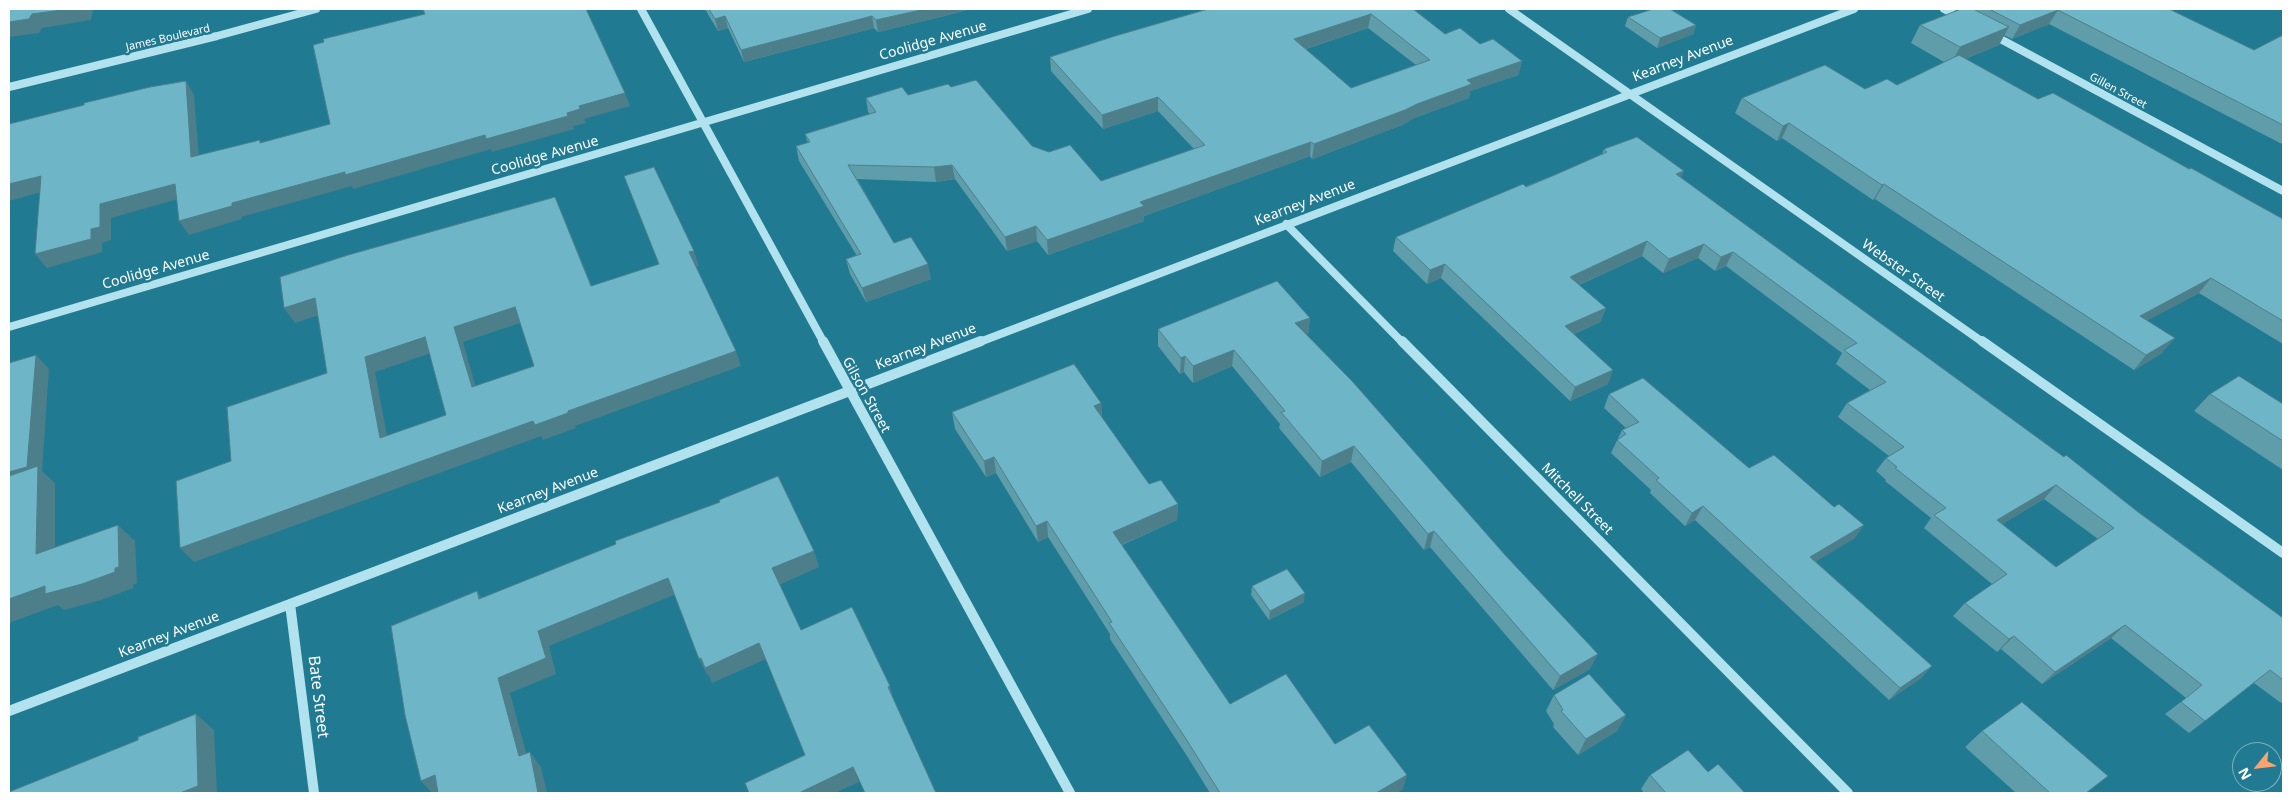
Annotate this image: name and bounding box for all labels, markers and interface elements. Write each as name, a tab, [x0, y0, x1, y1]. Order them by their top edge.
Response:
street label: Coolidge Avenue	[877, 18, 989, 64]
street label: James Boulevard	[125, 22, 211, 54]
street label: Kearney Avenue	[1630, 32, 1736, 86]
street label: Gillen Street	[2087, 70, 2149, 112]
street label: Coolidge Avenue	[489, 133, 601, 179]
street label: Kearney Avenue	[1252, 176, 1358, 230]
street label: Webster Street	[1858, 236, 1948, 306]
street label: Coolidge Avenue	[100, 247, 212, 293]
street label: Kearney Avenue	[873, 320, 979, 374]
street label: Gilson Street	[838, 354, 894, 436]
street label: Mitchell Street	[1538, 460, 1616, 538]
street label: Kearney Avenue	[495, 464, 601, 518]
street label: Kearney Avenue	[116, 608, 222, 662]
street label: Bate Street	[303, 655, 333, 739]
north arrow	[2232, 742, 2282, 792]
text: N	[2233, 764, 2255, 784]

